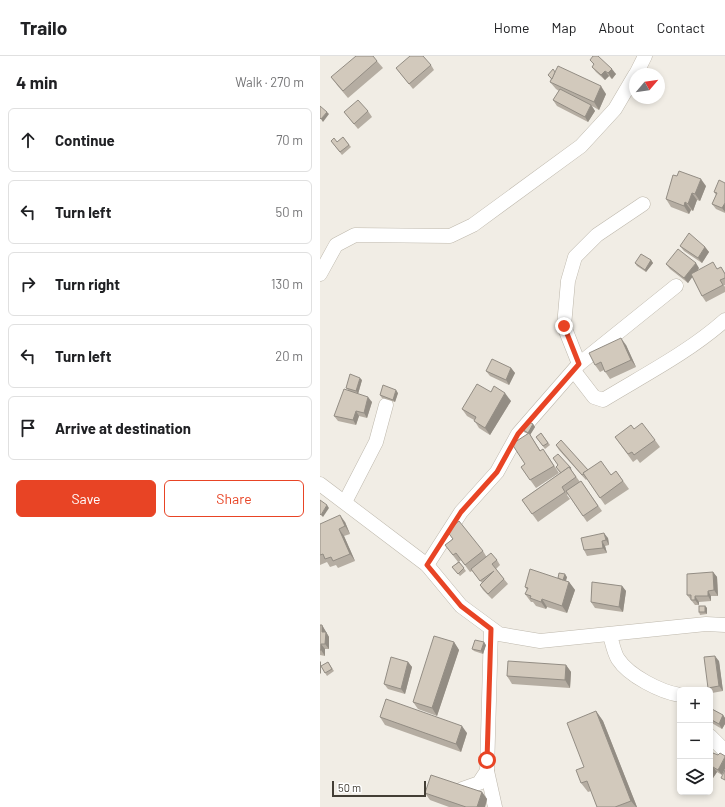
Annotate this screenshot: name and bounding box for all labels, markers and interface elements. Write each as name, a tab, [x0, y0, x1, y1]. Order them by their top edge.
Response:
text: Trailo	[20, 16, 67, 39]
text: Home	[494, 19, 530, 36]
text: Map	[552, 19, 576, 36]
text: About	[598, 19, 635, 36]
text: Contact	[657, 19, 705, 36]
north arrow	[629, 68, 665, 104]
text: 4 min	[16, 72, 58, 92]
text: Walk · 270 m	[235, 74, 304, 90]
icon: ahead	[17, 129, 39, 151]
text: Continue	[55, 131, 115, 149]
text: 70 m	[276, 132, 303, 148]
icon: left	[17, 201, 39, 223]
text: Turn left	[55, 203, 111, 221]
text: 50 m	[276, 204, 303, 220]
icon: right	[17, 273, 39, 295]
text: Turn right	[55, 275, 120, 293]
text: 130 m	[271, 276, 303, 292]
route end	[555, 317, 573, 335]
icon: left	[17, 345, 39, 367]
text: Turn left	[55, 347, 111, 365]
text: 20 m	[275, 348, 303, 364]
icon: arrive	[17, 417, 39, 439]
text: Arrive at destination	[55, 419, 191, 437]
button: Save	[16, 480, 156, 517]
button: Share	[164, 480, 304, 517]
map controls	[677, 687, 713, 795]
button: +	[677, 687, 713, 723]
button: −	[677, 723, 713, 759]
route start	[478, 751, 496, 769]
button: layers	[677, 759, 713, 795]
scale bar	[332, 779, 426, 798]
text: 50 m	[338, 781, 361, 794]

